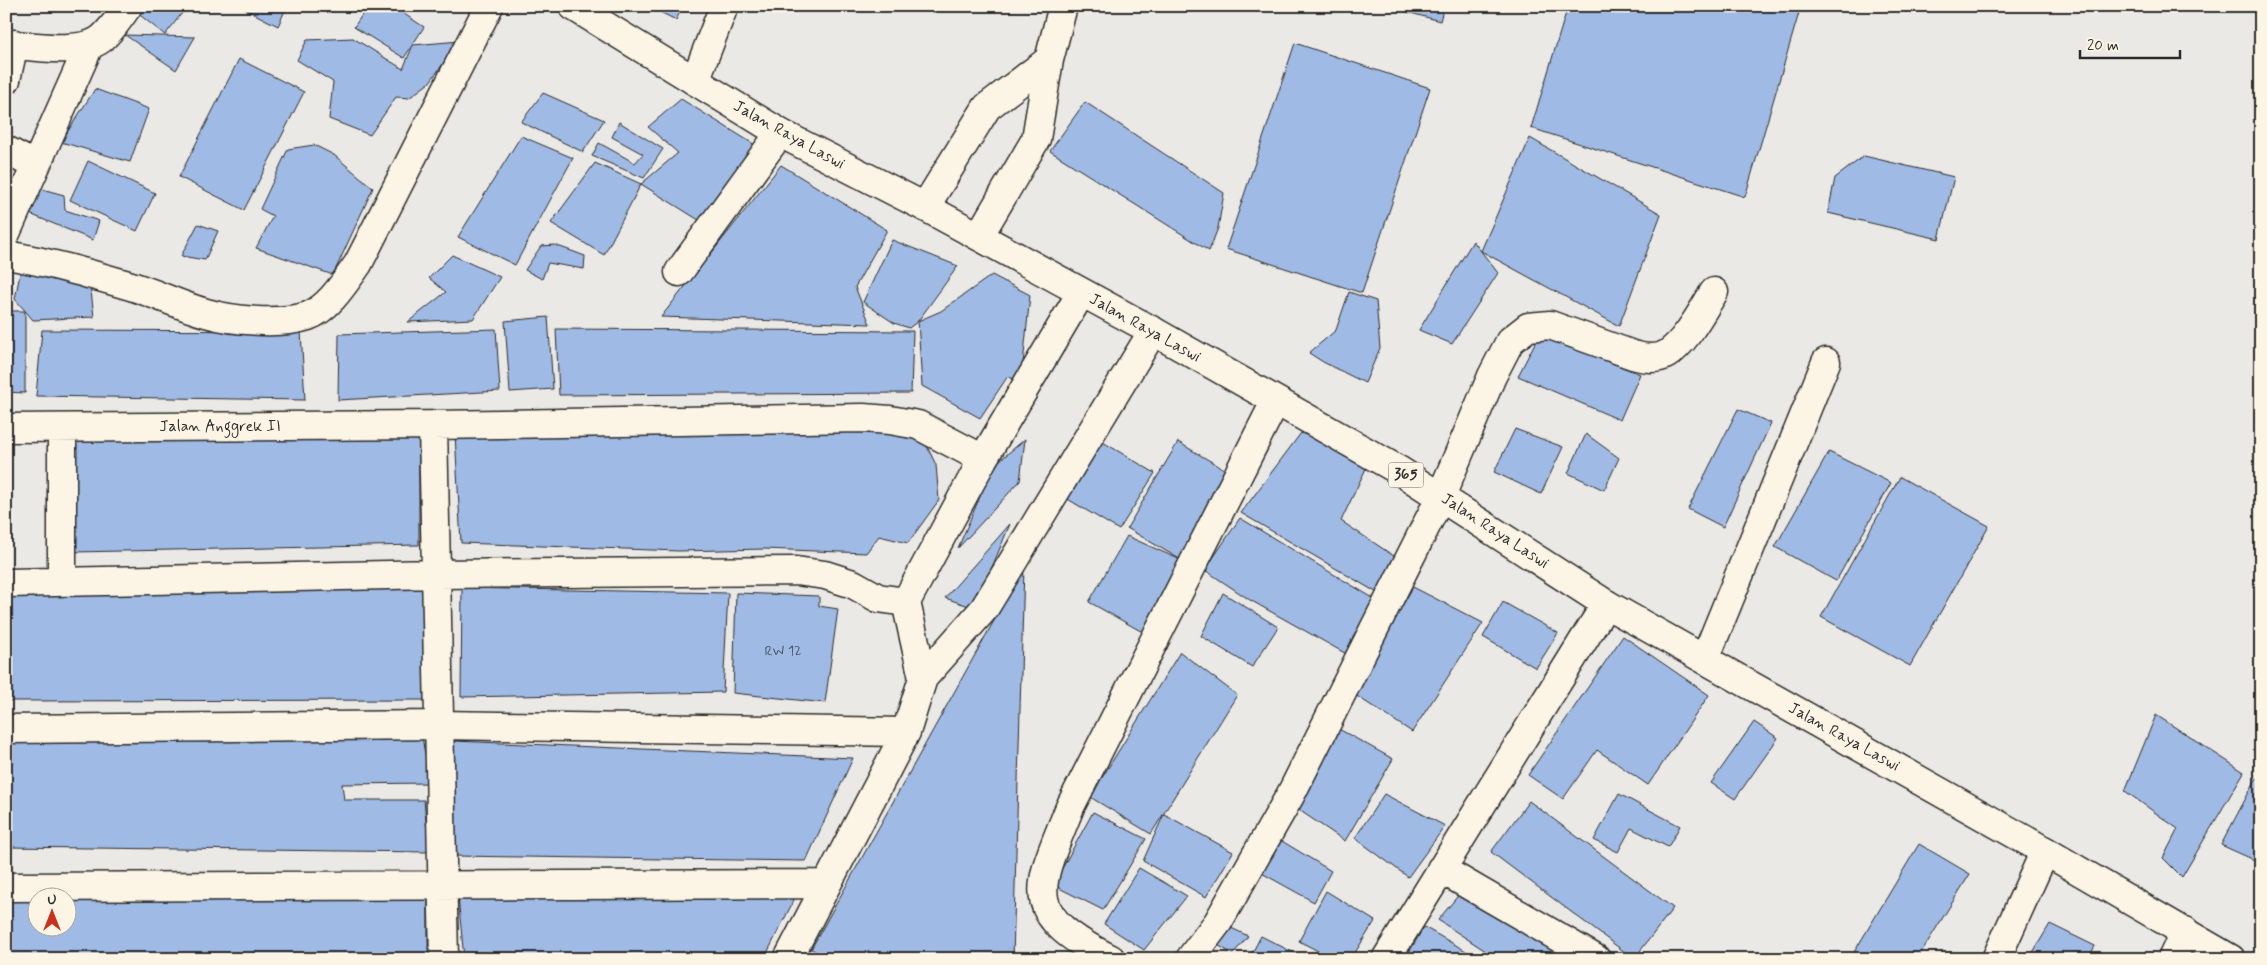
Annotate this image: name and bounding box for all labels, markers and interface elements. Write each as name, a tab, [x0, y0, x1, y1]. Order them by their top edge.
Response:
scale bar	[2080, 28, 2180, 60]
text: 20 m	[2087, 36, 2119, 56]
street label: Jalan Raya Laswi	[730, 96, 849, 174]
street label: Jalan Raya Laswi	[1086, 289, 1205, 367]
street label: Jalan Anggrek II	[159, 416, 281, 438]
road number: 365	[1388, 462, 1424, 488]
street label: Jalan Raya Laswi	[1437, 488, 1553, 574]
house number: RW 12	[764, 642, 802, 660]
street label: Jalan Raya Laswi	[1785, 698, 1904, 776]
north arrow	[28, 888, 78, 938]
text: U	[47, 891, 57, 909]

